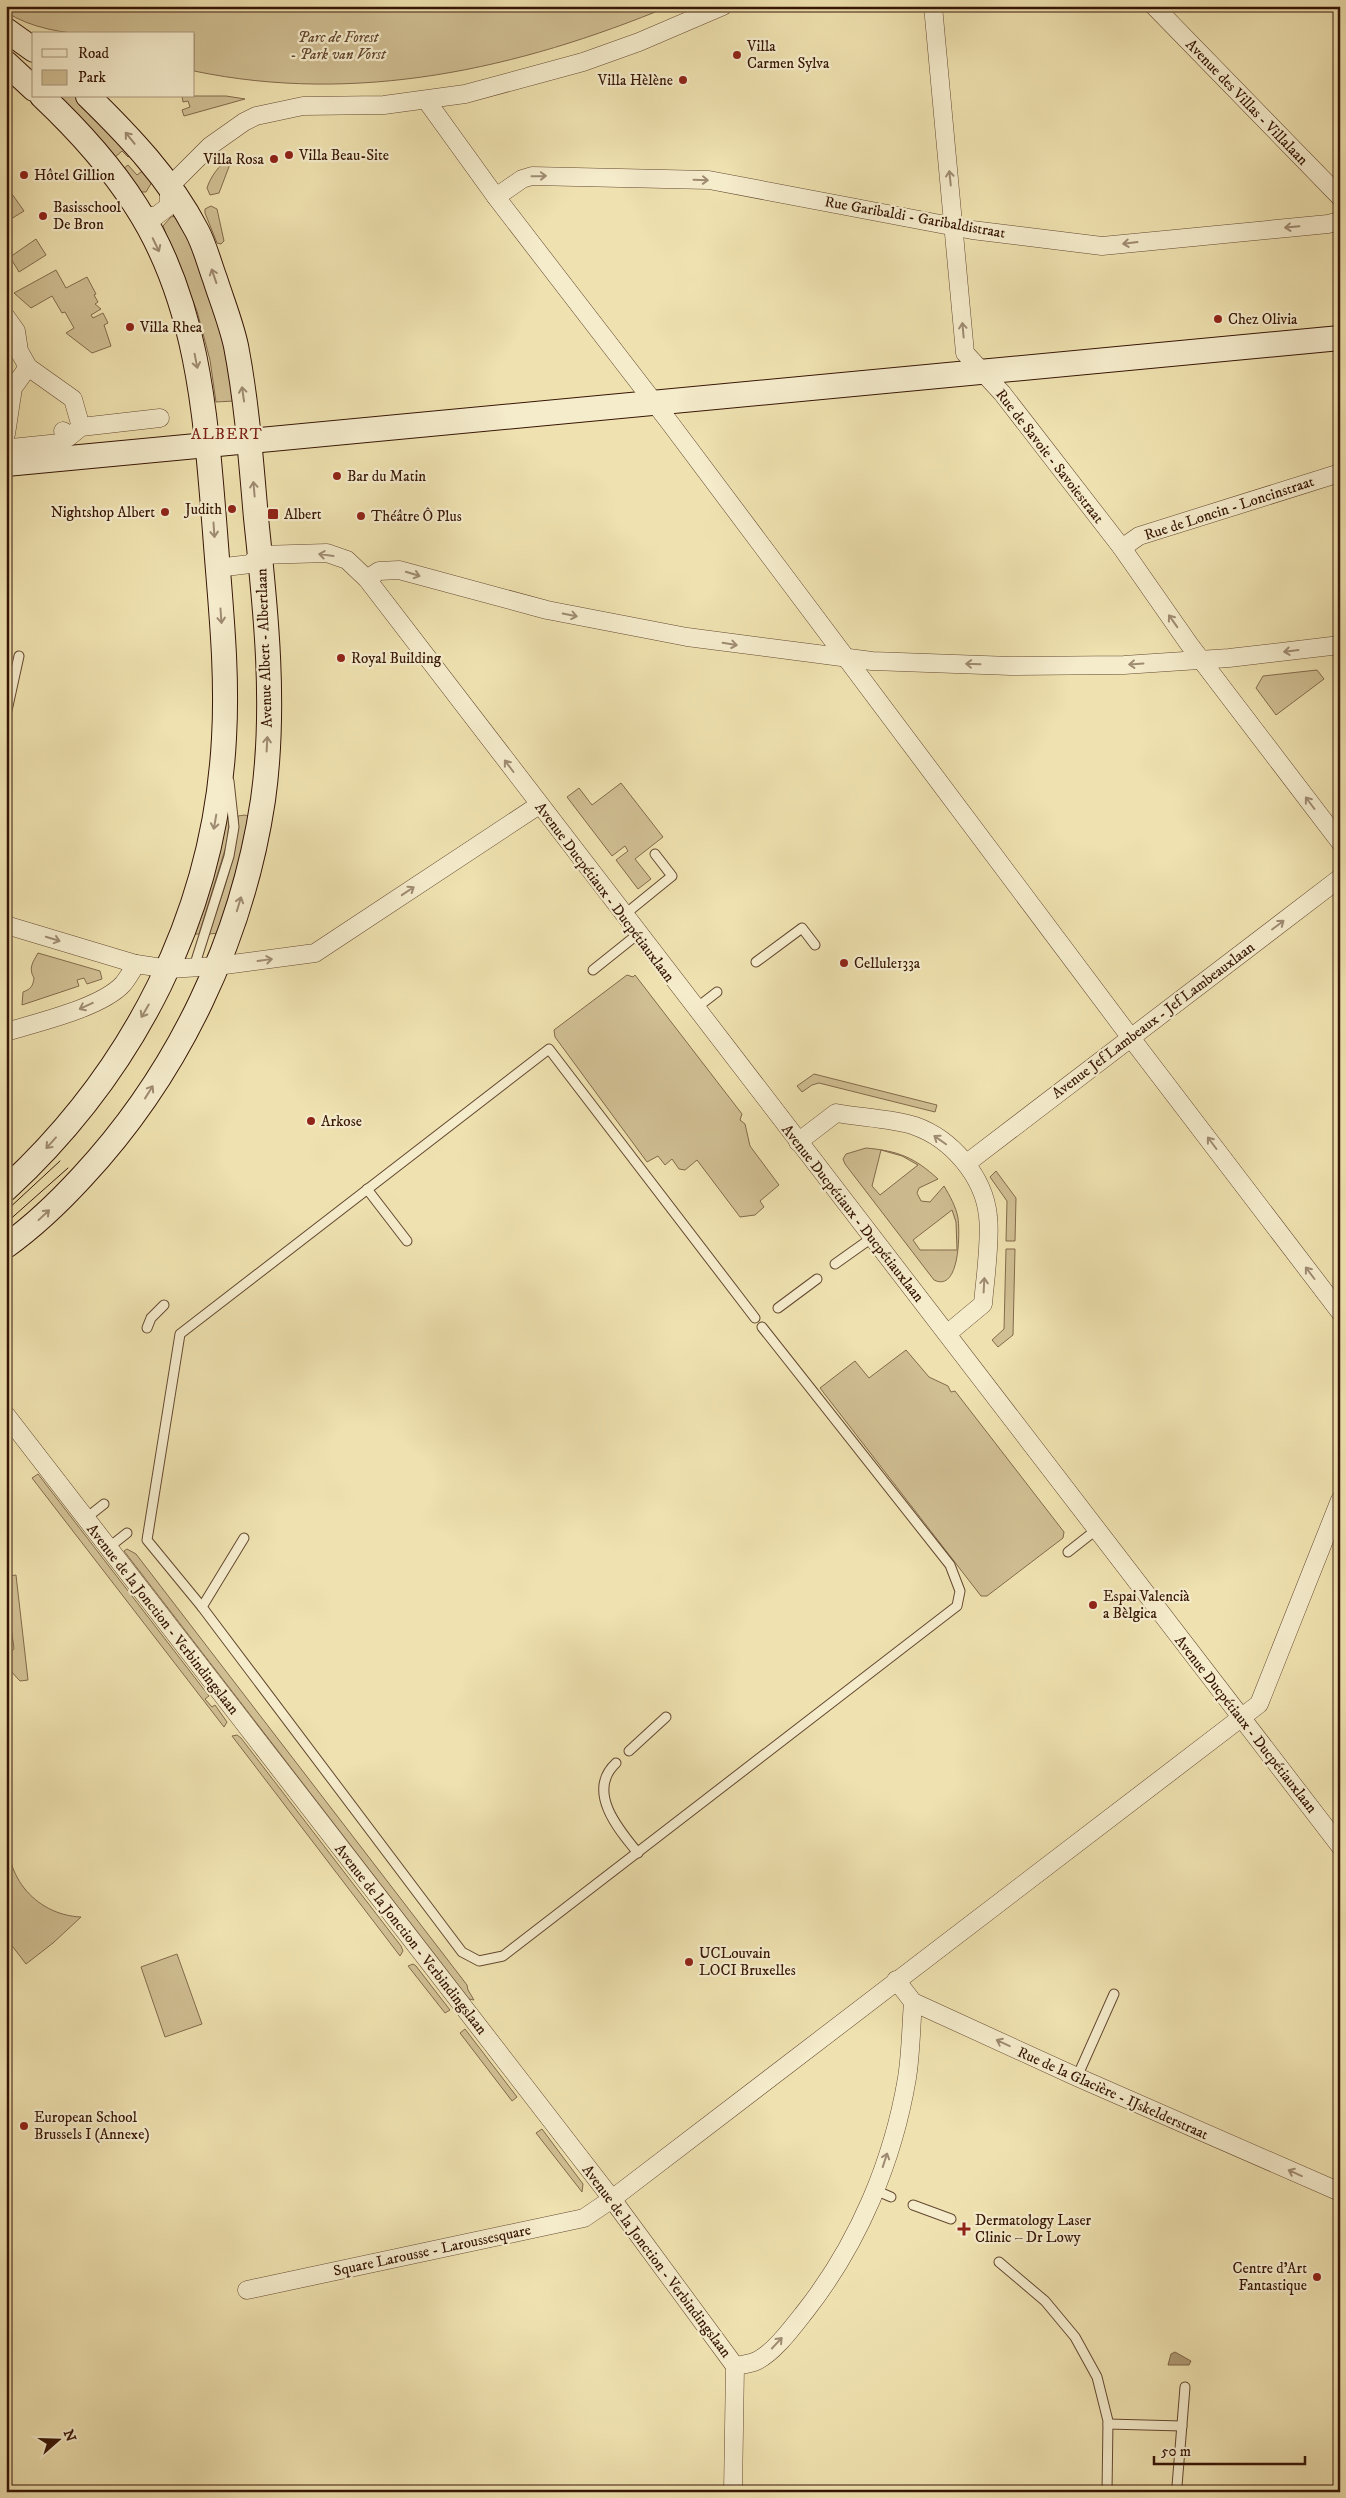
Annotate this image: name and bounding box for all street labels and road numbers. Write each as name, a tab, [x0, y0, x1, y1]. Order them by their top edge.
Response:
street label: Avenue des Villas - Villalaan	[1181, 35, 1312, 170]
street label: Rue Garibaldi - Garibaldistraat	[823, 192, 1007, 243]
street label: Rue de Savoie - Savoiestraat	[991, 385, 1108, 527]
street label: Rue de Loncin - Loncinstraat	[1142, 472, 1317, 545]
street label: Avenue Albert - Albertlaan	[252, 568, 277, 728]
street label: Avenue Ducpétiaux - Ducpétiauxlaan	[531, 798, 679, 986]
street label: Avenue Jef Lambeaux - Jef Lambeauxlaan	[1048, 938, 1259, 1103]
street label: Avenue Ducpétiaux - Ducpétiauxlaan	[777, 1121, 928, 1306]
street label: Avenue de la Jonction - Verbindingslaan	[82, 1520, 243, 1719]
street label: Avenue Ducpétiaux - Ducpétiauxlaan	[1170, 1632, 1321, 1817]
street label: Avenue de la Jonction - Verbindingslaan	[330, 1840, 491, 2039]
street label: Rue de la Glacière - IJskelderstraat	[1014, 2043, 1211, 2144]
street label: Avenue de la Jonction - Verbindingslaan	[578, 2161, 736, 2362]
street label: Square Larousse - Laroussesquare	[332, 2220, 533, 2281]

